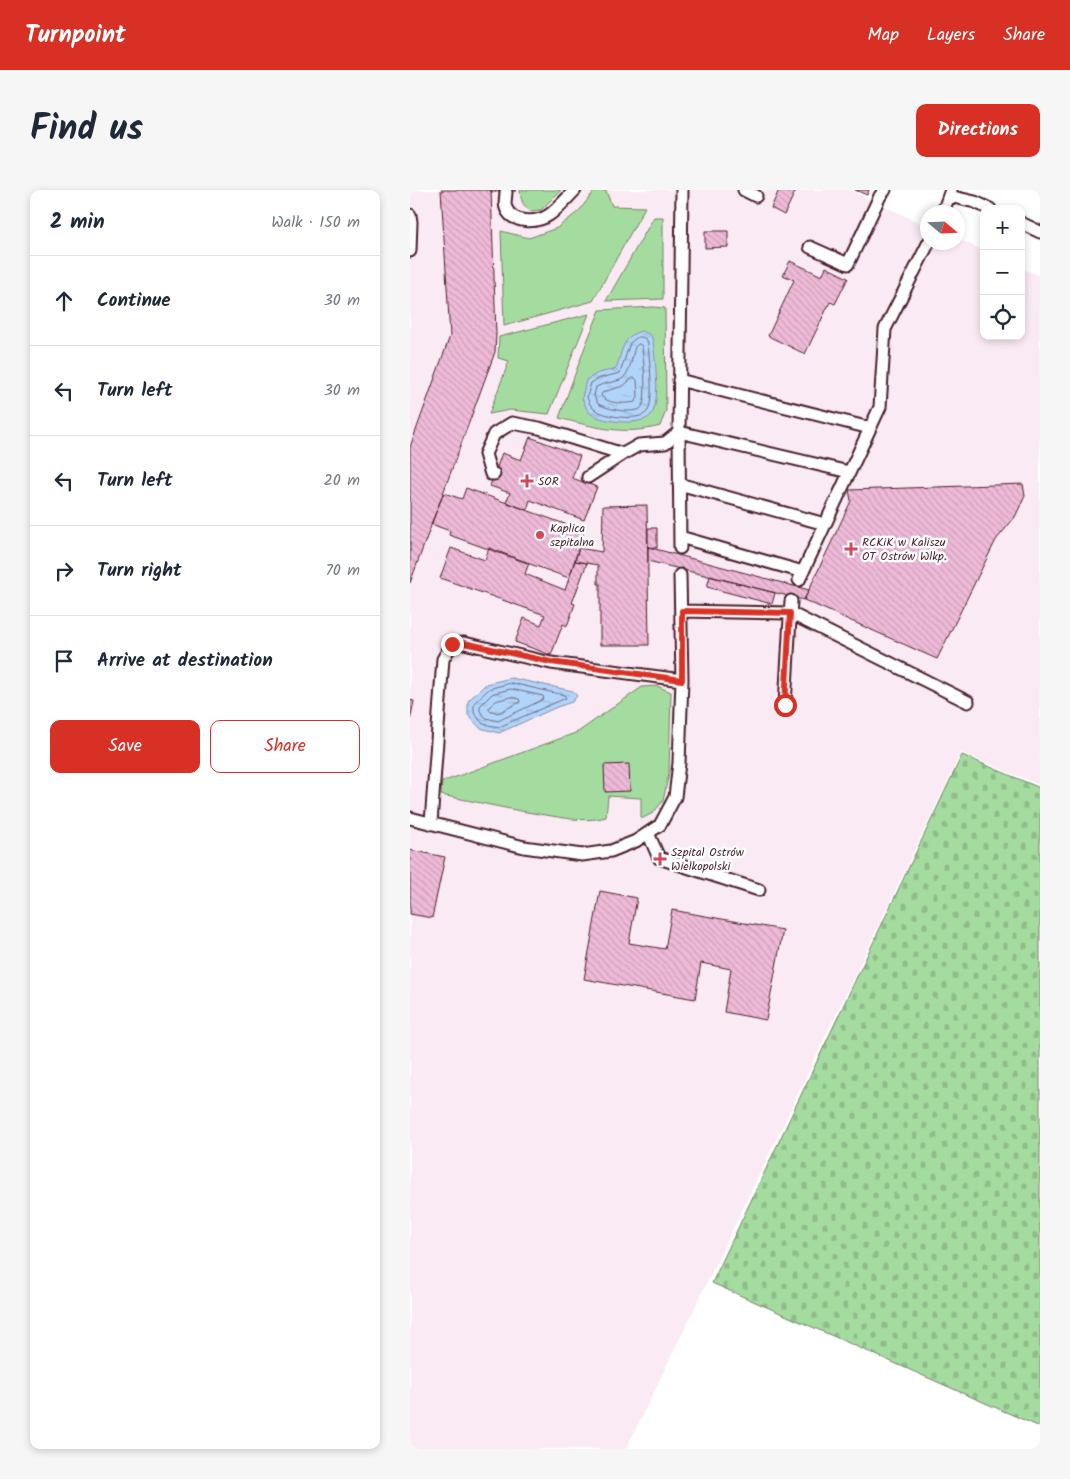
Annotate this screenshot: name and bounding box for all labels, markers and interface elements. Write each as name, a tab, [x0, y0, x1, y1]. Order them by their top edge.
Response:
text: Turnpoint	[25, 16, 126, 55]
text: Map	[868, 21, 899, 50]
text: Layers	[927, 21, 975, 50]
text: Share	[1003, 21, 1045, 50]
text: Find us	[30, 102, 143, 158]
button: Directions	[916, 104, 1040, 157]
north arrow	[920, 205, 965, 250]
map controls	[980, 205, 1025, 340]
button: +	[980, 205, 1025, 250]
text: 2 min	[50, 206, 105, 239]
text: Walk · 150 m	[271, 210, 360, 235]
button: −	[980, 250, 1025, 295]
text: Continue	[97, 286, 170, 316]
icon: ahead	[50, 287, 78, 315]
text: 30 m	[324, 288, 360, 313]
button: locate	[980, 295, 1025, 340]
text: Turn left	[97, 376, 172, 406]
icon: left	[50, 377, 78, 405]
text: 30 m	[324, 378, 360, 403]
text: Turn left	[97, 466, 172, 496]
icon: left	[50, 467, 78, 495]
text: 20 m	[324, 468, 360, 493]
place label: SOR	[538, 472, 559, 491]
marker: SOR	[520, 474, 534, 488]
place label: Kaplica szpitalna	[550, 519, 595, 552]
marker: Kaplica szpitalna	[534, 529, 546, 541]
place label: RCKiK w Kaliszu OT Ostrów Wlkp.	[862, 533, 947, 566]
marker: RCKiK w Kaliszu OT Ostrów Wlkp.	[844, 542, 858, 556]
text: Turn right	[97, 556, 182, 586]
icon: right	[50, 557, 78, 585]
text: 70 m	[325, 558, 360, 583]
route end	[441, 633, 464, 656]
text: Arrive at destination	[97, 646, 273, 676]
icon: arrive	[50, 647, 78, 675]
route start	[774, 694, 797, 717]
button: Save	[50, 720, 200, 773]
button: Share	[210, 720, 360, 773]
place label: Szpital Ostrów Wielkopolski	[671, 843, 745, 876]
marker: Szpital Ostrów Wielkopolski	[653, 852, 667, 866]

